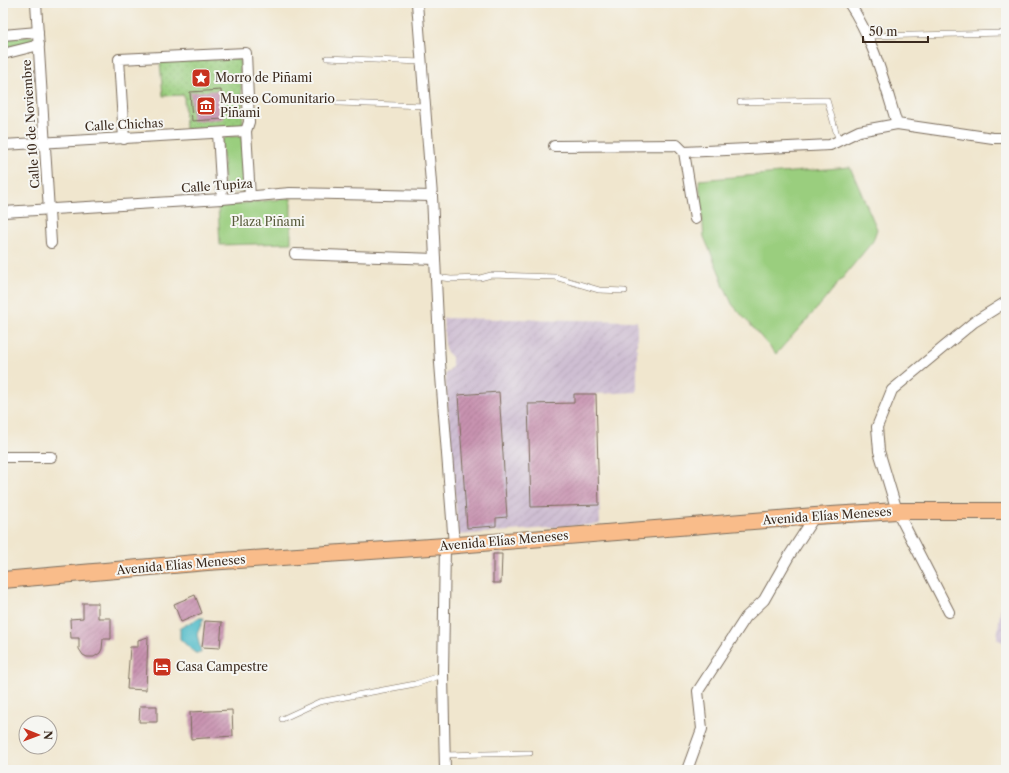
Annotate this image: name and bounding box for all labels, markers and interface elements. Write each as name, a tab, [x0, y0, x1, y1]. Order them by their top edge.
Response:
scale bar	[863, 18, 928, 44]
text: 50 m	[869, 24, 898, 39]
street label: Calle 10 de Noviembre	[18, 59, 42, 189]
place icon: Morro de Piñami	[190, 67, 212, 89]
place label: Morro de Piñami	[215, 70, 312, 85]
place label: Museo Comunitario Piñami	[220, 91, 335, 120]
museum icon: Museo Comunitario Piñami	[195, 95, 217, 117]
street label: Calle Chichas	[84, 115, 164, 134]
street label: Calle Tupiza	[181, 175, 254, 195]
park label: Plaza Piñami	[231, 214, 305, 229]
street label: Avenida Elías Meneses	[761, 504, 892, 528]
street label: Avenida Elías Meneses	[438, 527, 569, 554]
street label: Avenida Elías Meneses	[115, 551, 246, 578]
hotel icon: Casa Campestre	[151, 656, 173, 678]
place label: Casa Campestre	[176, 659, 268, 674]
north arrow	[18, 715, 58, 755]
text: N	[41, 730, 55, 741]

